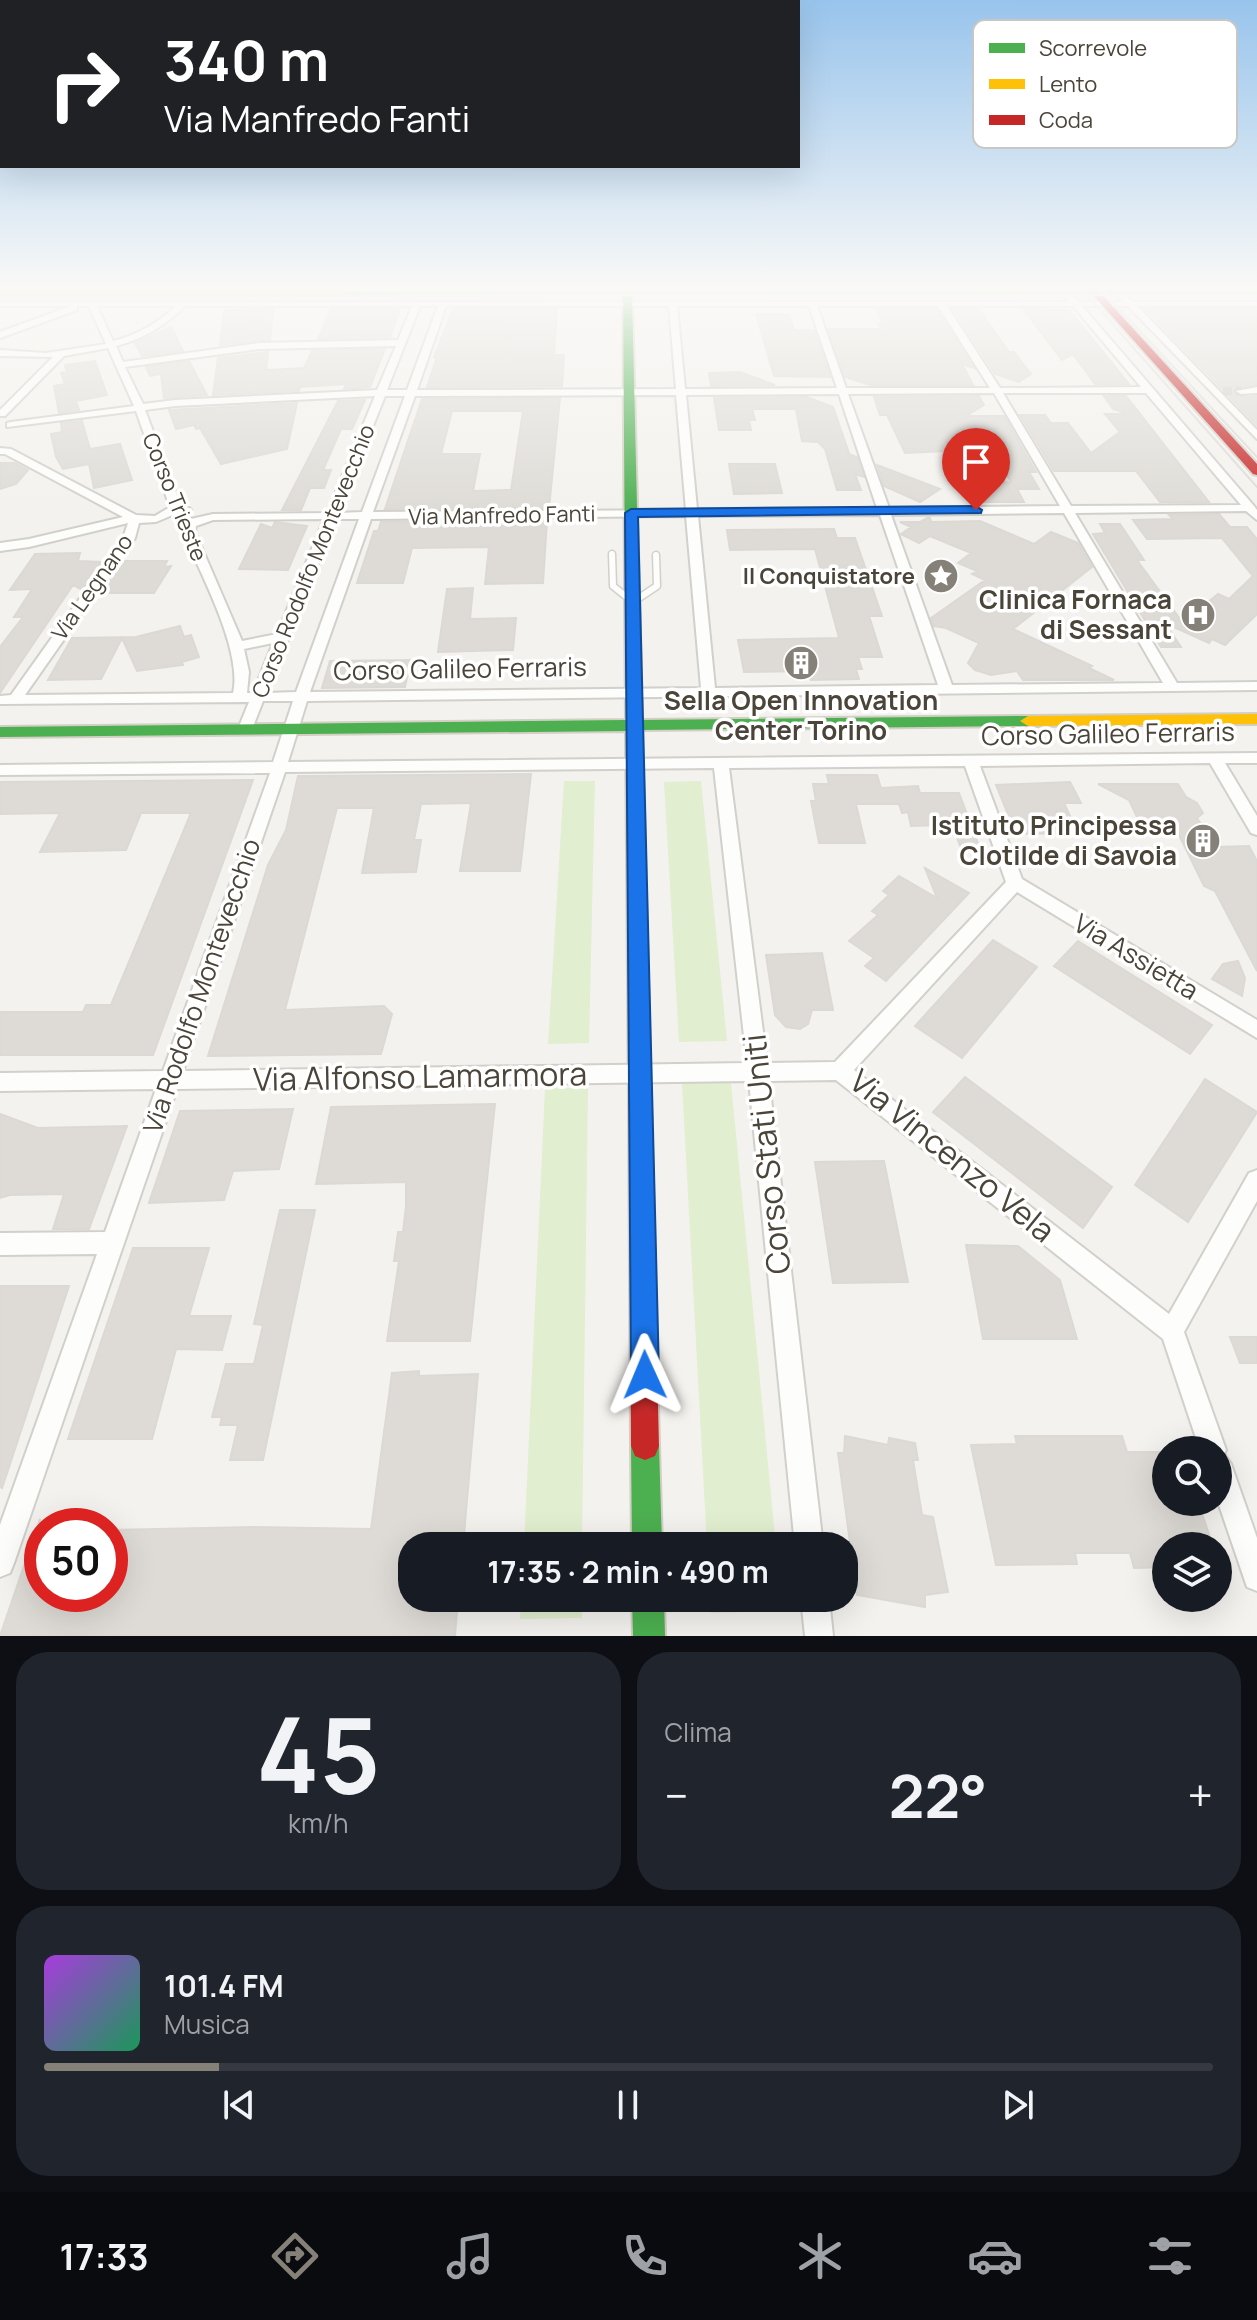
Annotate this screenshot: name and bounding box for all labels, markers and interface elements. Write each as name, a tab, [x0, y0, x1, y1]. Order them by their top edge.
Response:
legend	[973, 20, 1237, 148]
text: 340 m	[164, 21, 329, 98]
icon: right	[32, 32, 136, 136]
text: Scorrevole	[1039, 33, 1147, 63]
text: Lento	[1039, 69, 1097, 99]
text: Via Manfredo Fanti	[164, 94, 470, 143]
text: Coda	[1039, 105, 1093, 135]
street label: Corso Rodolfo Montevecchio	[244, 420, 382, 702]
street label: Corso Trieste	[136, 428, 214, 566]
pin	[942, 428, 1010, 510]
icon: arrive	[954, 440, 998, 484]
street label: Via Manfredo Fanti	[408, 498, 596, 532]
street label: Via Legnano	[44, 528, 140, 646]
place icon: Il Conquistatore	[922, 557, 960, 595]
place label: Il Conquistatore	[743, 561, 915, 591]
place label: Clinica Fornaca di Sessant	[979, 581, 1172, 647]
hospital icon: Clinica Fornaca di Sessant	[1179, 596, 1217, 634]
building icon: Sella Open Innovation Center Torino	[782, 644, 820, 682]
street label: Corso Galileo Ferraris	[333, 648, 587, 688]
place label: Sella Open Innovation Center Torino	[664, 682, 938, 748]
street label: Corso Galileo Ferraris	[981, 713, 1235, 753]
place label: Istituto Principessa Clotilde di Savoia	[931, 807, 1177, 873]
building icon: Istituto Principessa Clotilde di Savoia	[1184, 822, 1222, 860]
street label: Via Rodolfo Montevecchio	[134, 834, 268, 1138]
street label: Via Assietta	[1067, 905, 1206, 1008]
street label: Corso Stati Uniti	[732, 1032, 800, 1276]
street label: Via Alfonso Lamarmora	[253, 1051, 587, 1101]
street label: Via Vincenzo Vela	[841, 1059, 1064, 1252]
position arrow	[603, 1333, 687, 1417]
map controls	[1152, 1436, 1232, 1612]
button: search	[1152, 1436, 1232, 1516]
speed limit sign: 50	[24, 1508, 128, 1612]
button: layers	[1152, 1532, 1232, 1612]
text: 17:35 · 2 min · 490 m	[487, 1551, 769, 1592]
text: 45	[256, 1682, 380, 1824]
text: Clima	[665, 1714, 732, 1750]
text: 22°	[889, 1754, 987, 1836]
text: −	[665, 1765, 688, 1825]
text: +	[1188, 1765, 1213, 1825]
text: km/h	[288, 1805, 348, 1841]
text: 101.4 FM	[164, 1965, 284, 2006]
text: Musica	[164, 2006, 250, 2042]
icon: previous	[217, 2083, 261, 2127]
icon: pause	[606, 2083, 650, 2127]
icon: next	[996, 2083, 1040, 2127]
icon: directions	[267, 2228, 323, 2284]
icon: music	[442, 2228, 498, 2284]
icon: phone	[617, 2228, 673, 2284]
icon: climate	[792, 2228, 848, 2284]
icon: car	[967, 2228, 1023, 2284]
icon: filters	[1142, 2228, 1198, 2284]
text: 17:33	[59, 2232, 149, 2281]

